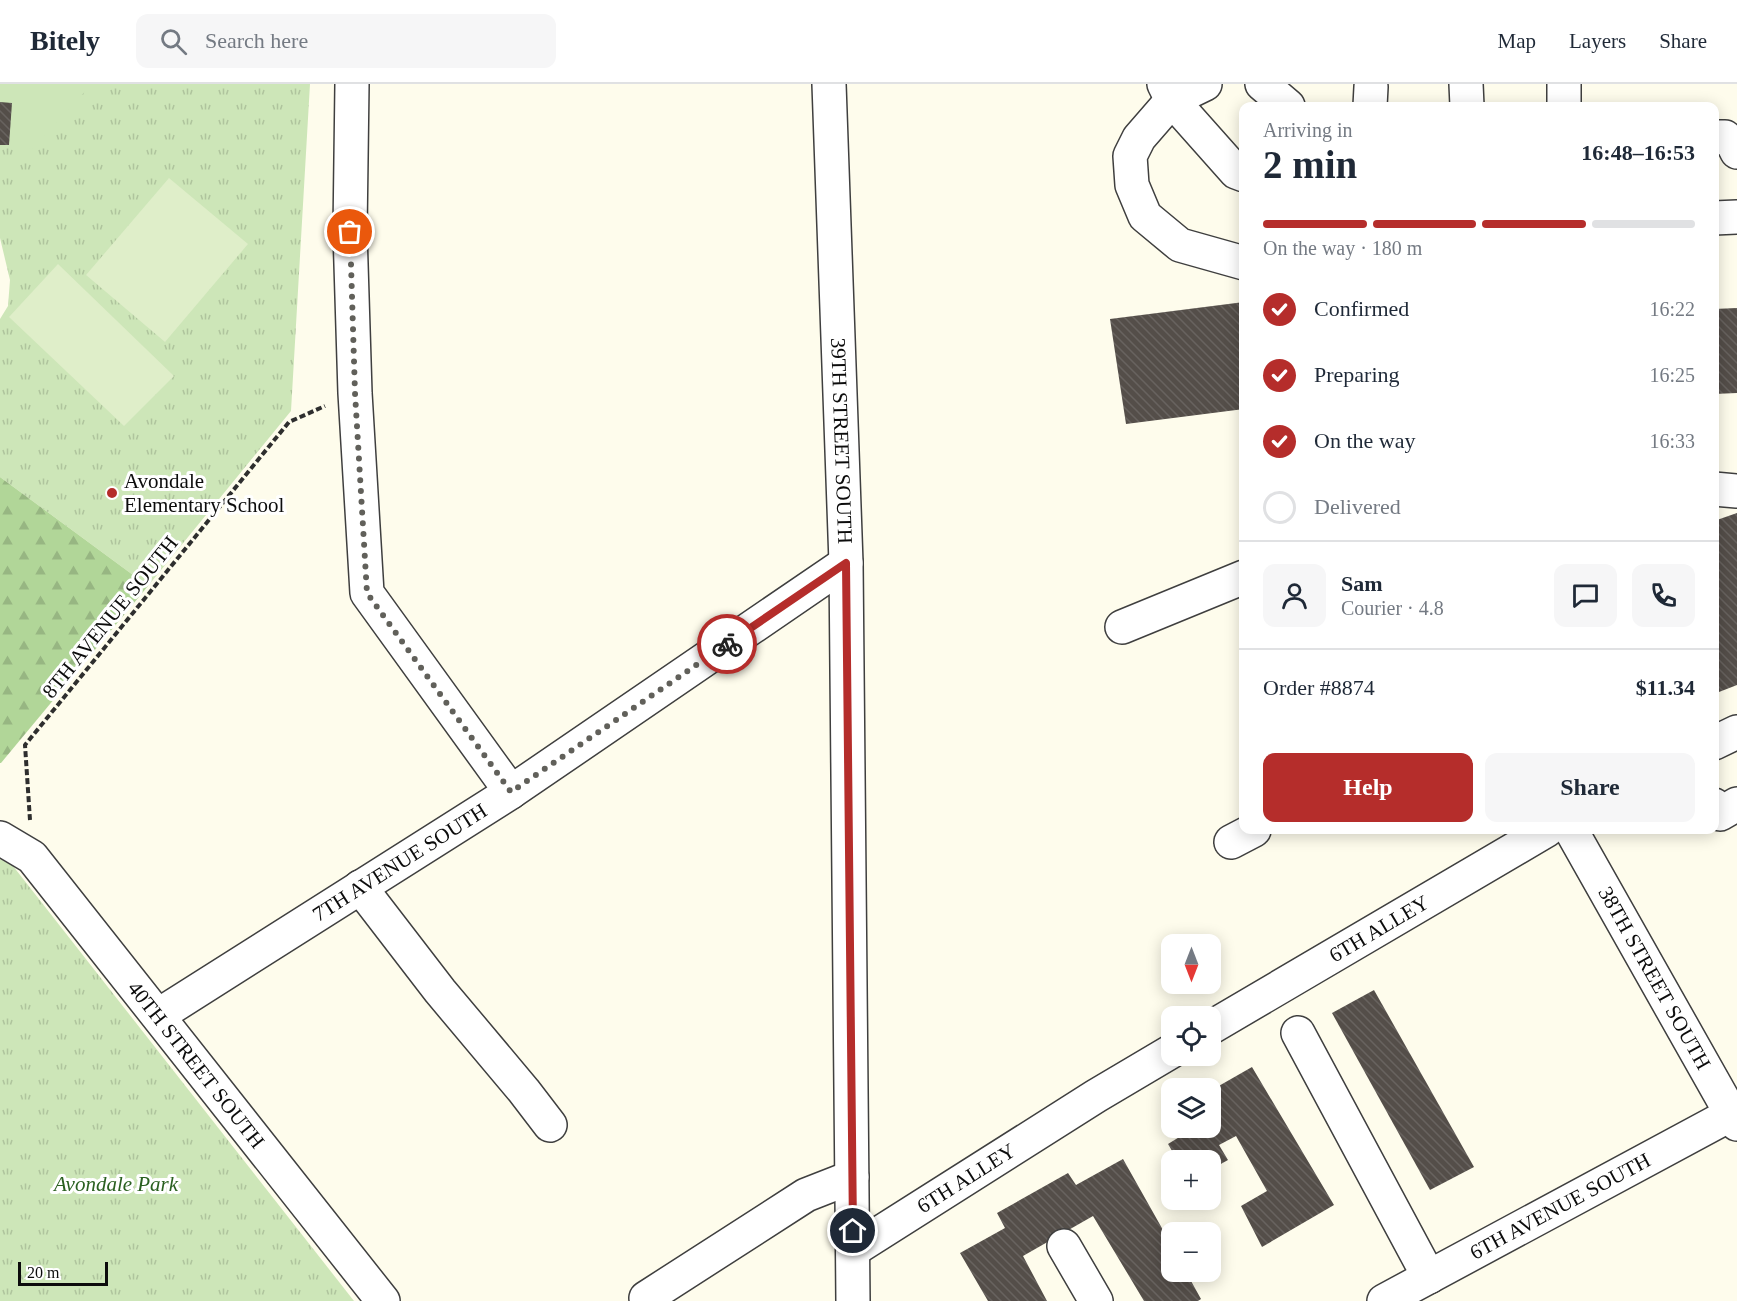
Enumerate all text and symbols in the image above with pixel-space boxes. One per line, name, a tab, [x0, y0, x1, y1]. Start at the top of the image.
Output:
search box	[136, 14, 556, 68]
text: Bitely	[30, 25, 100, 56]
icon: search	[157, 25, 190, 58]
text: Search here	[205, 28, 308, 53]
text: Map	[1498, 29, 1536, 53]
text: Layers	[1569, 29, 1626, 53]
text: Share	[1659, 29, 1707, 53]
text: Arriving in	[1263, 119, 1352, 141]
text: 16:48–16:53	[1581, 140, 1695, 165]
text: 2 min	[1263, 143, 1357, 186]
pin	[324, 206, 375, 257]
icon: bag	[333, 215, 366, 248]
text: On the way · 180 m	[1263, 237, 1422, 259]
icon: check	[1263, 293, 1296, 326]
text: Confirmed	[1314, 296, 1409, 321]
text: 16:22	[1649, 298, 1695, 320]
street label: 39TH STREET SOUTH	[826, 337, 857, 544]
icon: check	[1263, 359, 1296, 392]
text: Preparing	[1314, 362, 1400, 387]
text: 16:25	[1649, 364, 1695, 386]
icon: check	[1263, 425, 1296, 458]
text: On the way	[1314, 428, 1415, 453]
text: 16:33	[1649, 430, 1695, 452]
place label: Avondale Elementary School	[124, 469, 285, 517]
marker: Avondale Elementary School	[105, 486, 119, 500]
text: Delivered	[1314, 494, 1401, 519]
street label: 8TH AVENUE SOUTH	[37, 531, 183, 703]
button: person	[1263, 564, 1326, 627]
button: chat	[1554, 564, 1617, 627]
button: phone	[1632, 564, 1695, 627]
text: Sam	[1341, 571, 1383, 596]
text: Courier · 4.8	[1341, 597, 1444, 619]
courier	[697, 614, 757, 674]
icon: bike	[711, 628, 744, 661]
text: Order #8874	[1263, 675, 1375, 700]
text: $11.34	[1636, 675, 1695, 700]
button: Help	[1263, 753, 1473, 822]
button: Share	[1485, 753, 1695, 822]
street label: 7TH AVENUE SOUTH	[308, 798, 491, 927]
street label: 38TH STREET SOUTH	[1593, 882, 1716, 1074]
street label: 6TH ALLEY	[1325, 890, 1433, 967]
north arrow	[1161, 934, 1221, 994]
map controls	[1161, 934, 1221, 1282]
street label: 40TH STREET SOUTH	[123, 976, 270, 1153]
button: locate	[1161, 1006, 1221, 1066]
button: layers	[1161, 1078, 1221, 1138]
street label: 6TH ALLEY	[913, 1138, 1020, 1218]
street label: 6TH AVENUE SOUTH	[1466, 1148, 1655, 1265]
button: +	[1161, 1150, 1221, 1210]
park label: Avondale Park	[52, 1172, 179, 1196]
pin	[827, 1205, 878, 1256]
icon: home	[836, 1214, 869, 1247]
button: −	[1161, 1222, 1221, 1282]
scale bar	[18, 1259, 108, 1286]
text: 20 m	[27, 1264, 59, 1281]

